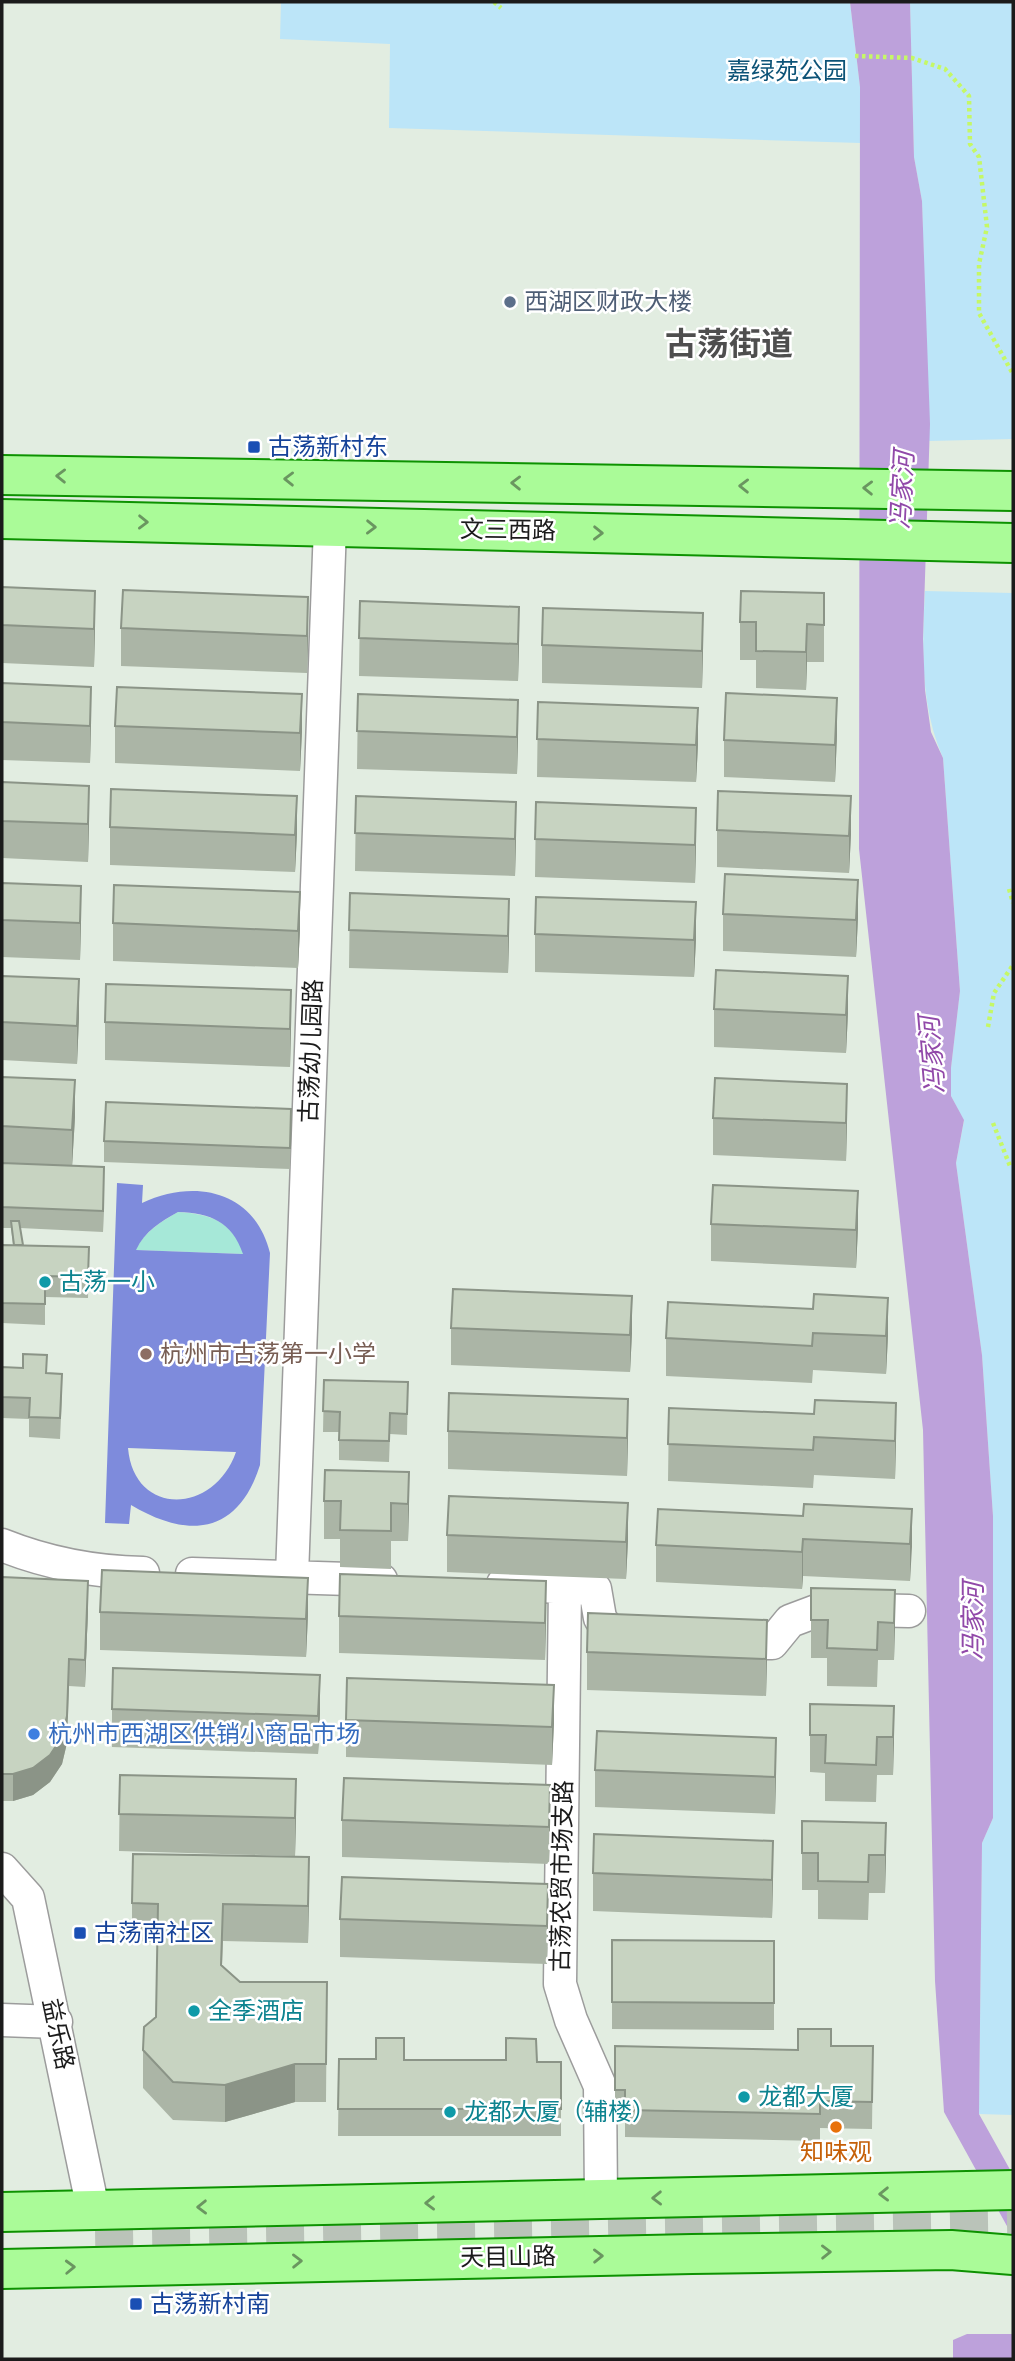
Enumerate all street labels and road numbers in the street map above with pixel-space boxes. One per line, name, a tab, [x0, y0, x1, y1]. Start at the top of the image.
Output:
street label: 文三西路	[460, 513, 556, 544]
street label: 古荡幼儿园路	[292, 978, 327, 1123]
street label: 古荡农贸市场支路	[544, 1780, 577, 1972]
street label: 益乐路	[38, 1995, 81, 2072]
street label: 天目山路	[460, 2240, 556, 2271]

